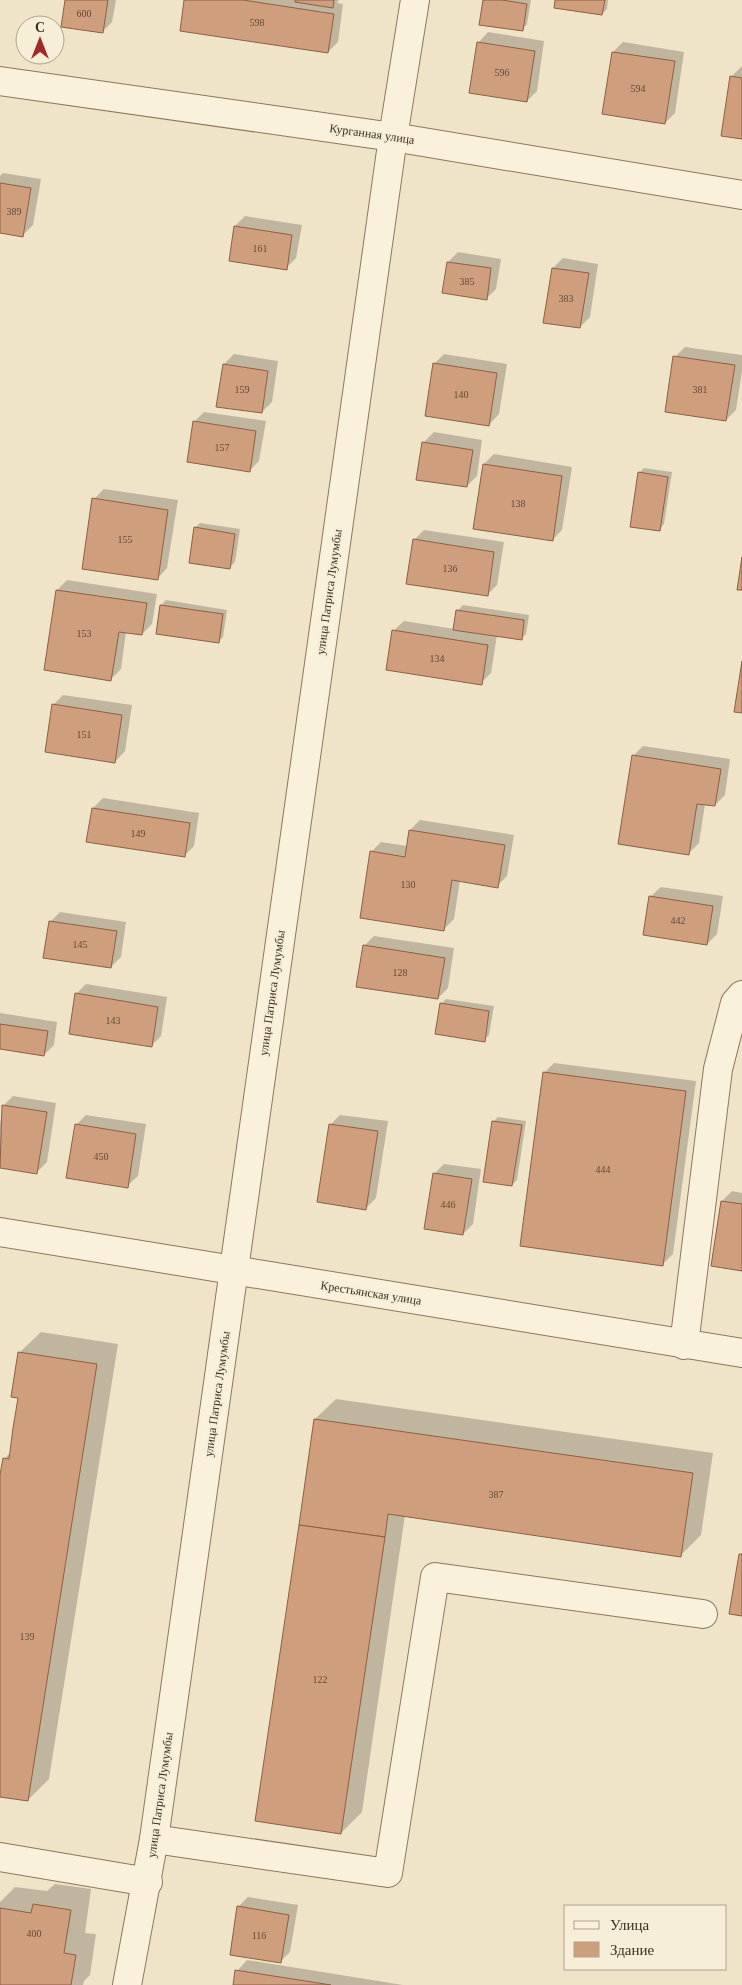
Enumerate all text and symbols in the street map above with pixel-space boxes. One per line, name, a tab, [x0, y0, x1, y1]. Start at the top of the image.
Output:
house number: 600	[77, 8, 92, 19]
north arrow	[15, 15, 65, 65]
house number: 598	[250, 17, 265, 28]
text: С	[35, 20, 45, 35]
house number: 596	[495, 67, 510, 78]
house number: 594	[631, 83, 646, 94]
street label: Курганная улица	[329, 121, 416, 147]
house number: 389	[7, 206, 22, 217]
house number: 161	[253, 243, 268, 254]
house number: 385	[460, 276, 475, 287]
house number: 383	[559, 293, 574, 304]
house number: 159	[235, 384, 250, 395]
house number: 381	[693, 384, 708, 395]
house number: 140	[454, 389, 469, 400]
house number: 157	[215, 442, 230, 453]
house number: 138	[511, 498, 526, 509]
street label: улица Патриса Лумумбы	[313, 528, 345, 656]
house number: 155	[118, 534, 133, 545]
house number: 136	[443, 563, 458, 574]
house number: 153	[77, 628, 92, 639]
house number: 134	[430, 653, 445, 664]
house number: 151	[77, 729, 92, 740]
house number: 149	[131, 828, 146, 839]
house number: 130	[401, 879, 416, 890]
house number: 442	[671, 915, 686, 926]
street label: улица Патриса Лумумбы	[256, 929, 288, 1057]
house number: 145	[73, 939, 88, 950]
house number: 128	[393, 967, 408, 978]
house number: 143	[106, 1015, 121, 1026]
house number: 450	[94, 1151, 109, 1162]
house number: 444	[596, 1164, 611, 1175]
house number: 446	[441, 1199, 456, 1210]
street label: Крестьянская улица	[319, 1278, 423, 1308]
street label: улица Патриса Лумумбы	[201, 1330, 233, 1458]
house number: 387	[489, 1489, 504, 1500]
house number: 139	[20, 1631, 35, 1642]
house number: 122	[313, 1674, 328, 1685]
street label: улица Патриса Лумумбы	[144, 1731, 176, 1859]
legend	[564, 1905, 727, 1970]
text: Улица	[610, 1917, 649, 1933]
house number: 400	[27, 1928, 42, 1939]
house number: 116	[252, 1930, 266, 1941]
text: Здание	[610, 1942, 654, 1958]

